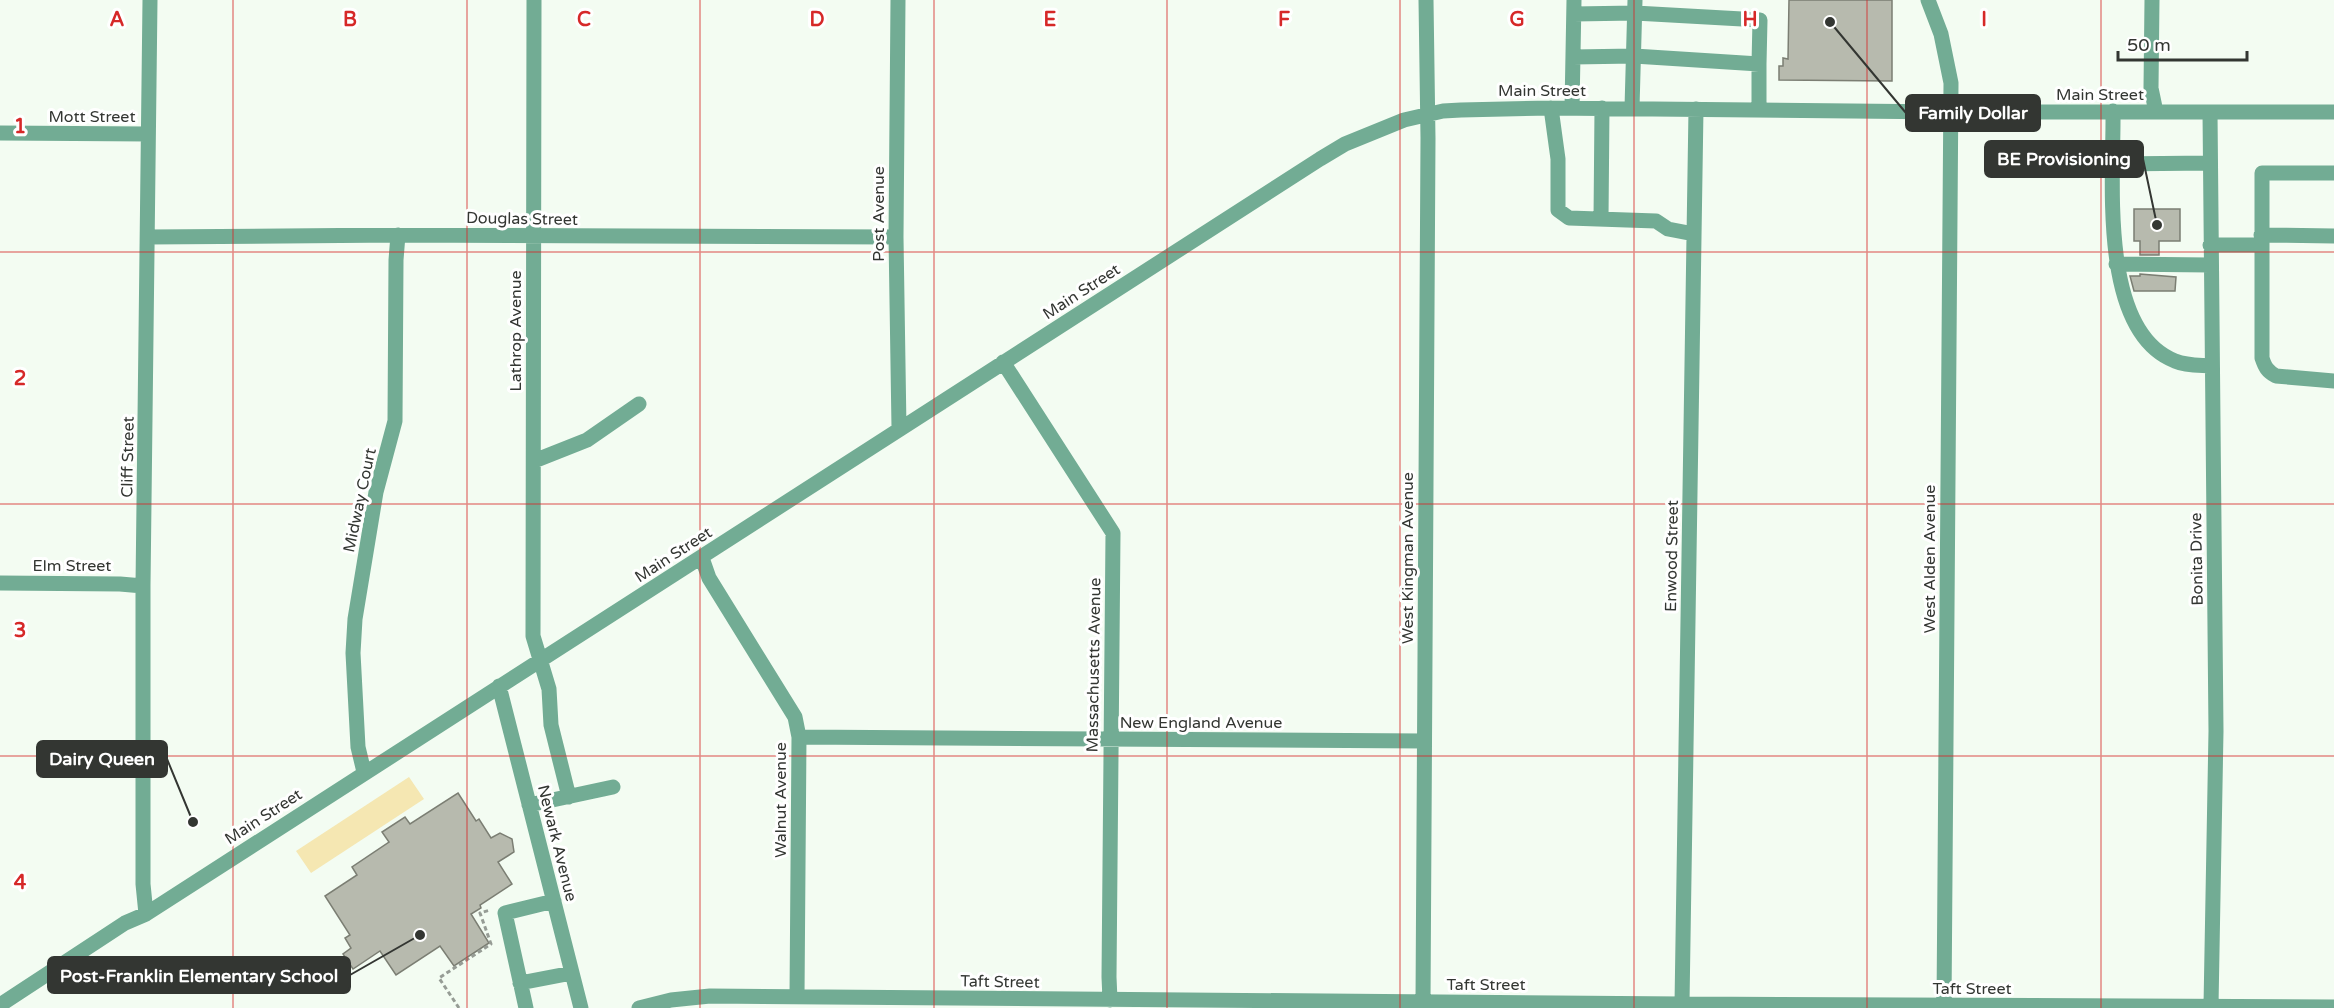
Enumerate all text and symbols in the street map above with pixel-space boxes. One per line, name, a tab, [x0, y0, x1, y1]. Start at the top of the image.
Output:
text: A	[110, 8, 125, 32]
text: B	[343, 8, 357, 32]
text: C	[577, 8, 591, 32]
text: D	[809, 8, 825, 32]
text: E	[1044, 8, 1057, 32]
text: F	[1278, 8, 1290, 32]
text: G	[1509, 8, 1525, 32]
text: H	[1742, 8, 1758, 32]
text: I	[1981, 8, 1987, 32]
scale bar	[2118, 24, 2247, 62]
text: 50 m	[2127, 34, 2171, 56]
street label: Main Street	[1498, 81, 1586, 101]
street label: Main Street	[2056, 85, 2144, 105]
callout: Family Dollar	[1906, 95, 2040, 131]
text: Family Dollar	[1918, 102, 2029, 124]
street label: Mott Street	[48, 107, 136, 127]
text: 1	[14, 115, 26, 139]
callout: BE Provisioning	[1985, 141, 2143, 177]
text: BE Provisioning	[1997, 148, 2131, 170]
street label: Post Avenue	[869, 166, 889, 262]
street label: Douglas Street	[466, 208, 578, 230]
street label: Main Street	[1039, 259, 1124, 324]
street label: Lathrop Avenue	[506, 270, 526, 392]
text: 2	[14, 367, 26, 391]
street label: Cliff Street	[117, 416, 139, 498]
street label: Midway Court	[339, 446, 381, 554]
street label: West Kingman Avenue	[1398, 472, 1418, 644]
street label: West Alden Avenue	[1920, 485, 1940, 633]
street label: Enwood Street	[1661, 500, 1683, 612]
street label: Bonita Drive	[2186, 512, 2208, 606]
street label: Main Street	[631, 522, 716, 587]
street label: Elm Street	[33, 556, 111, 576]
street label: Massachusetts Avenue	[1082, 577, 1106, 753]
text: 3	[14, 619, 26, 643]
street label: New England Avenue	[1120, 713, 1282, 733]
callout: Dairy Queen	[37, 741, 167, 777]
street label: Walnut Avenue	[771, 742, 791, 858]
text: Dairy Queen	[49, 748, 155, 770]
street label: Newark Avenue	[533, 783, 581, 904]
street label: Main Street	[221, 784, 306, 849]
text: 4	[14, 871, 27, 895]
callout: Post-Franklin Elementary School	[48, 957, 350, 993]
text: Post-Franklin Elementary School	[60, 965, 338, 987]
street label: Taft Street	[960, 971, 1040, 993]
street label: Taft Street	[1446, 975, 1526, 995]
street label: Taft Street	[1932, 979, 2012, 999]

